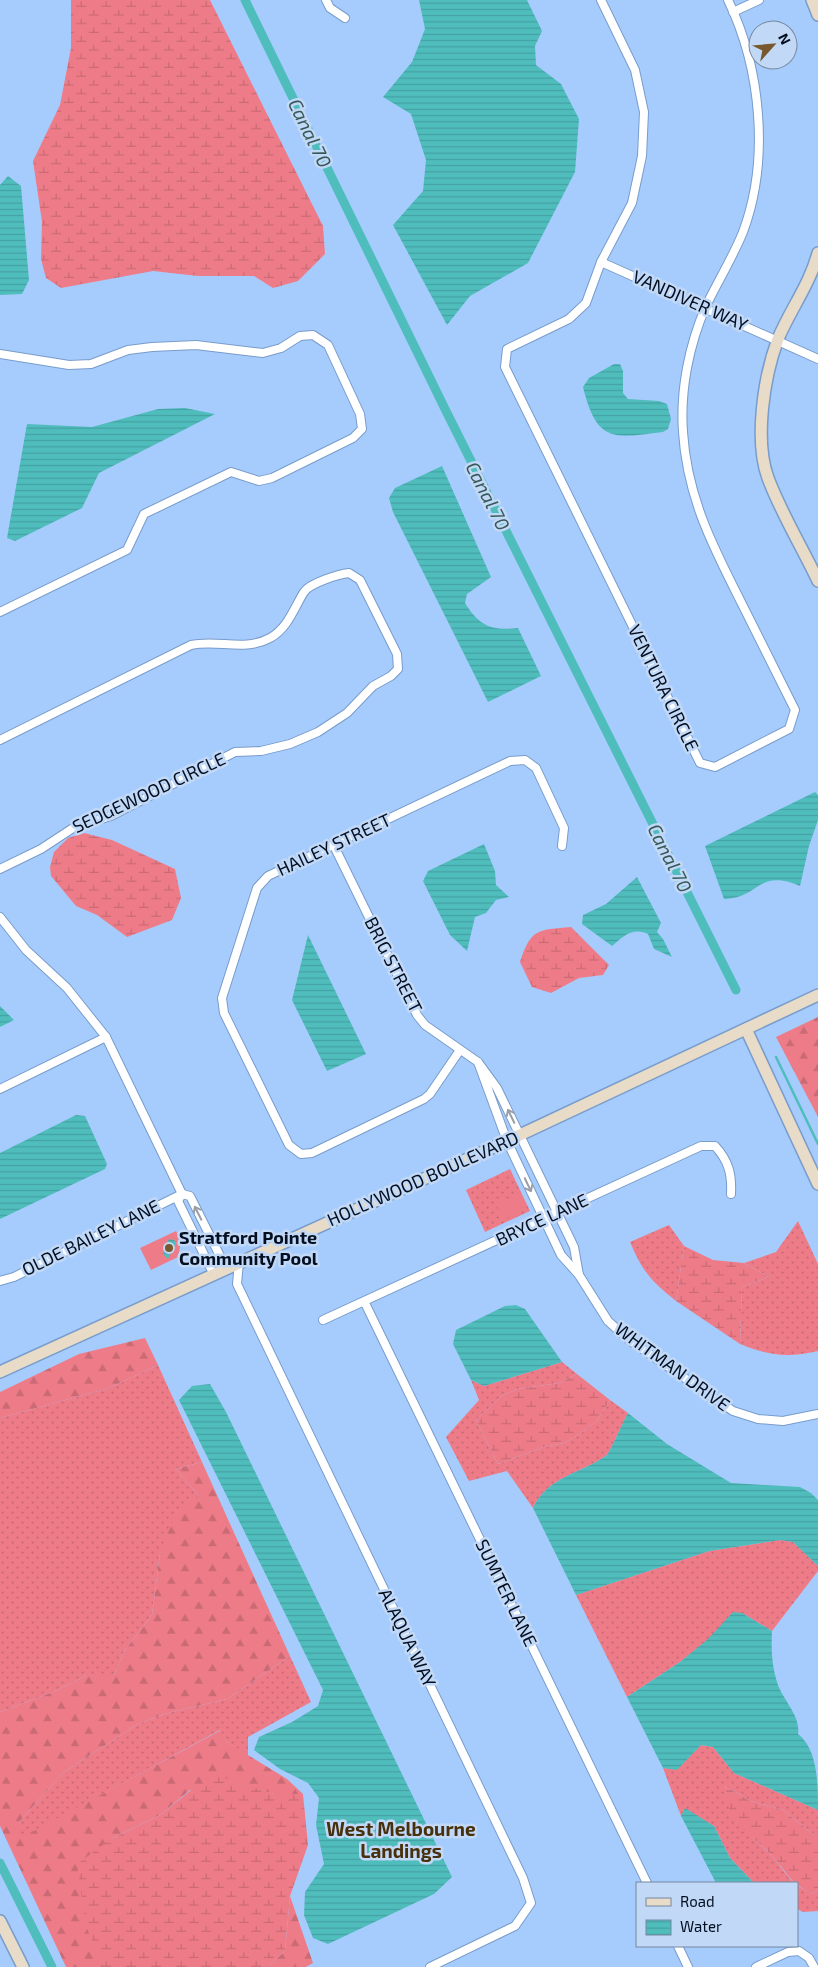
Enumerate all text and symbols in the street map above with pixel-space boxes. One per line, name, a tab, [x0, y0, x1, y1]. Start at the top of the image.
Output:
north arrow	[748, 20, 798, 70]
text: N	[775, 31, 795, 47]
water label: Canal 70	[284, 95, 337, 171]
street label: VANDIVER WAY	[629, 265, 752, 336]
water label: Canal 70	[461, 458, 515, 534]
street label: VENTURA CIRCLE	[624, 621, 704, 754]
street label: SEDGEWOOD CIRCLE	[69, 747, 229, 837]
street label: HAILEY STREET	[273, 808, 395, 880]
water label: Canal 70	[643, 820, 697, 896]
street label: BRIG STREET	[360, 913, 428, 1017]
one-way arrow	[506, 1109, 515, 1124]
street label: HOLLYWOOD BOULEVARD	[323, 1126, 522, 1230]
one-way arrow	[523, 1178, 533, 1193]
street label: BRYCE LANE	[492, 1188, 591, 1250]
street label: OLDE BAILEY LANE	[18, 1194, 163, 1280]
one-way arrow	[193, 1205, 203, 1220]
place label: Stratford Pointe Community Pool	[179, 1226, 318, 1269]
marker: Stratford Pointe Community Pool	[163, 1242, 175, 1254]
street label: WHITMAN DRIVE	[611, 1317, 734, 1415]
street label: SUMTER LANE	[471, 1535, 542, 1650]
street label: ALAQUA WAY	[375, 1585, 442, 1691]
district label: West Melbourne Landings	[326, 1817, 476, 1862]
legend	[636, 1882, 798, 1947]
text: Road	[680, 1892, 715, 1910]
text: Water	[680, 1917, 722, 1935]

